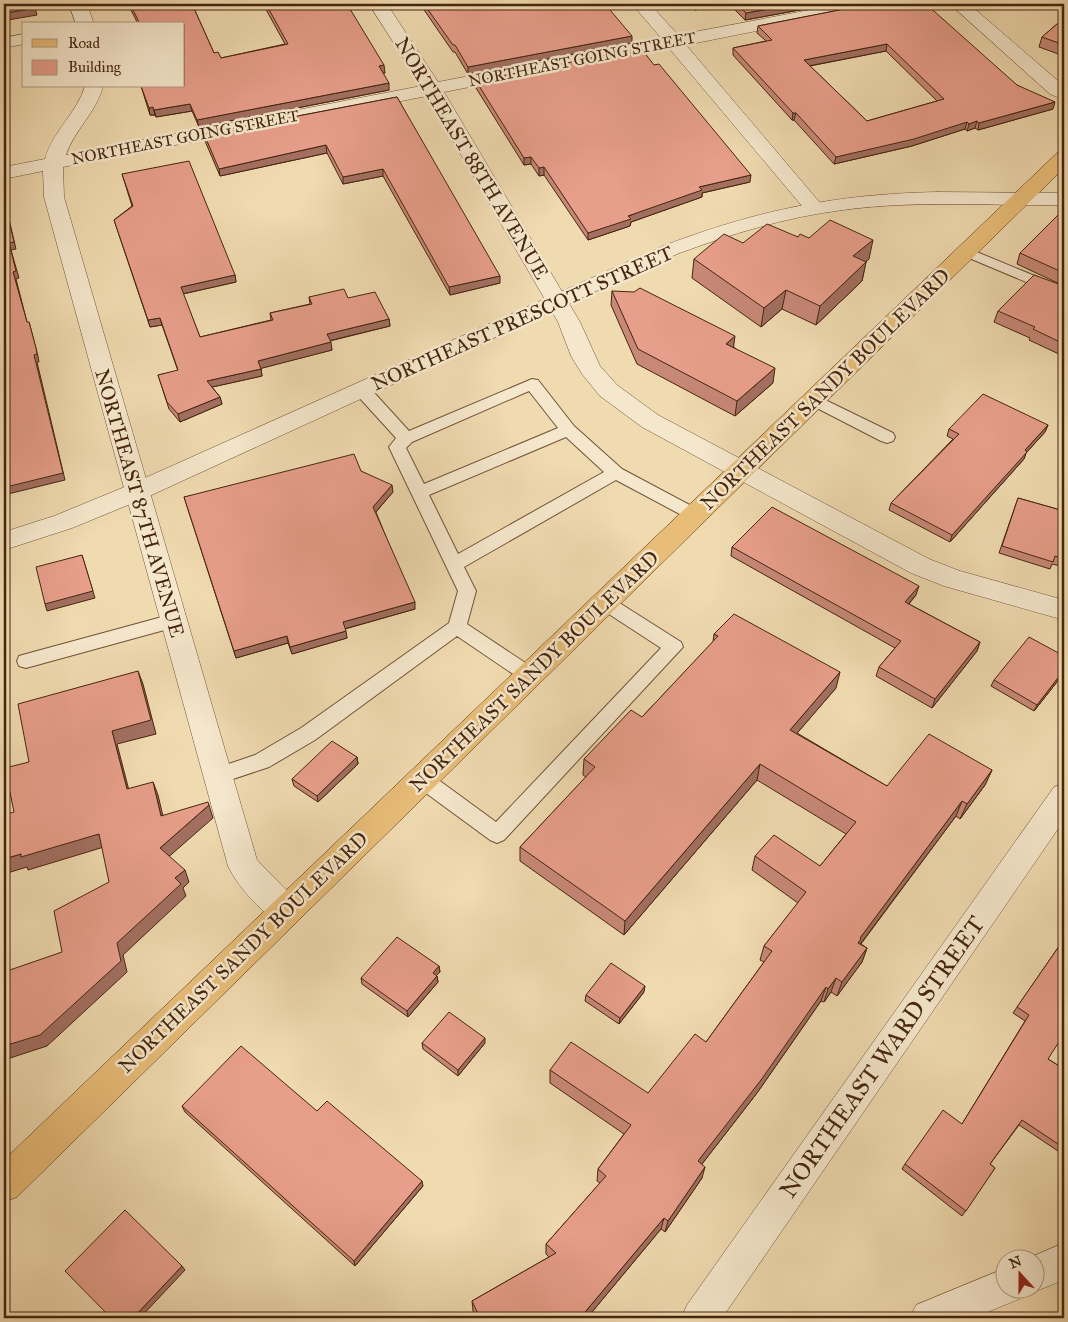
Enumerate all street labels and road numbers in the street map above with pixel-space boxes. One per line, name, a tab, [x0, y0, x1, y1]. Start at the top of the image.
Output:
street label: NORTHEAST GOING STREET	[467, 28, 697, 90]
street label: NORTHEAST 88TH AVENUE	[390, 33, 554, 283]
street label: NORTHEAST GOING STREET	[70, 106, 300, 168]
street label: NORTHEAST PRESCOTT STREET	[367, 240, 677, 396]
street label: NORTHEAST SANDY BOULEVARD	[695, 263, 955, 515]
street label: NORTHEAST 87TH AVENUE	[90, 366, 190, 640]
street label: NORTHEAST SANDY BOULEVARD	[404, 545, 664, 797]
street label: NORTHEAST SANDY BOULEVARD	[113, 826, 373, 1078]
street label: NORTHEAST WARD STREET	[773, 910, 991, 1204]

